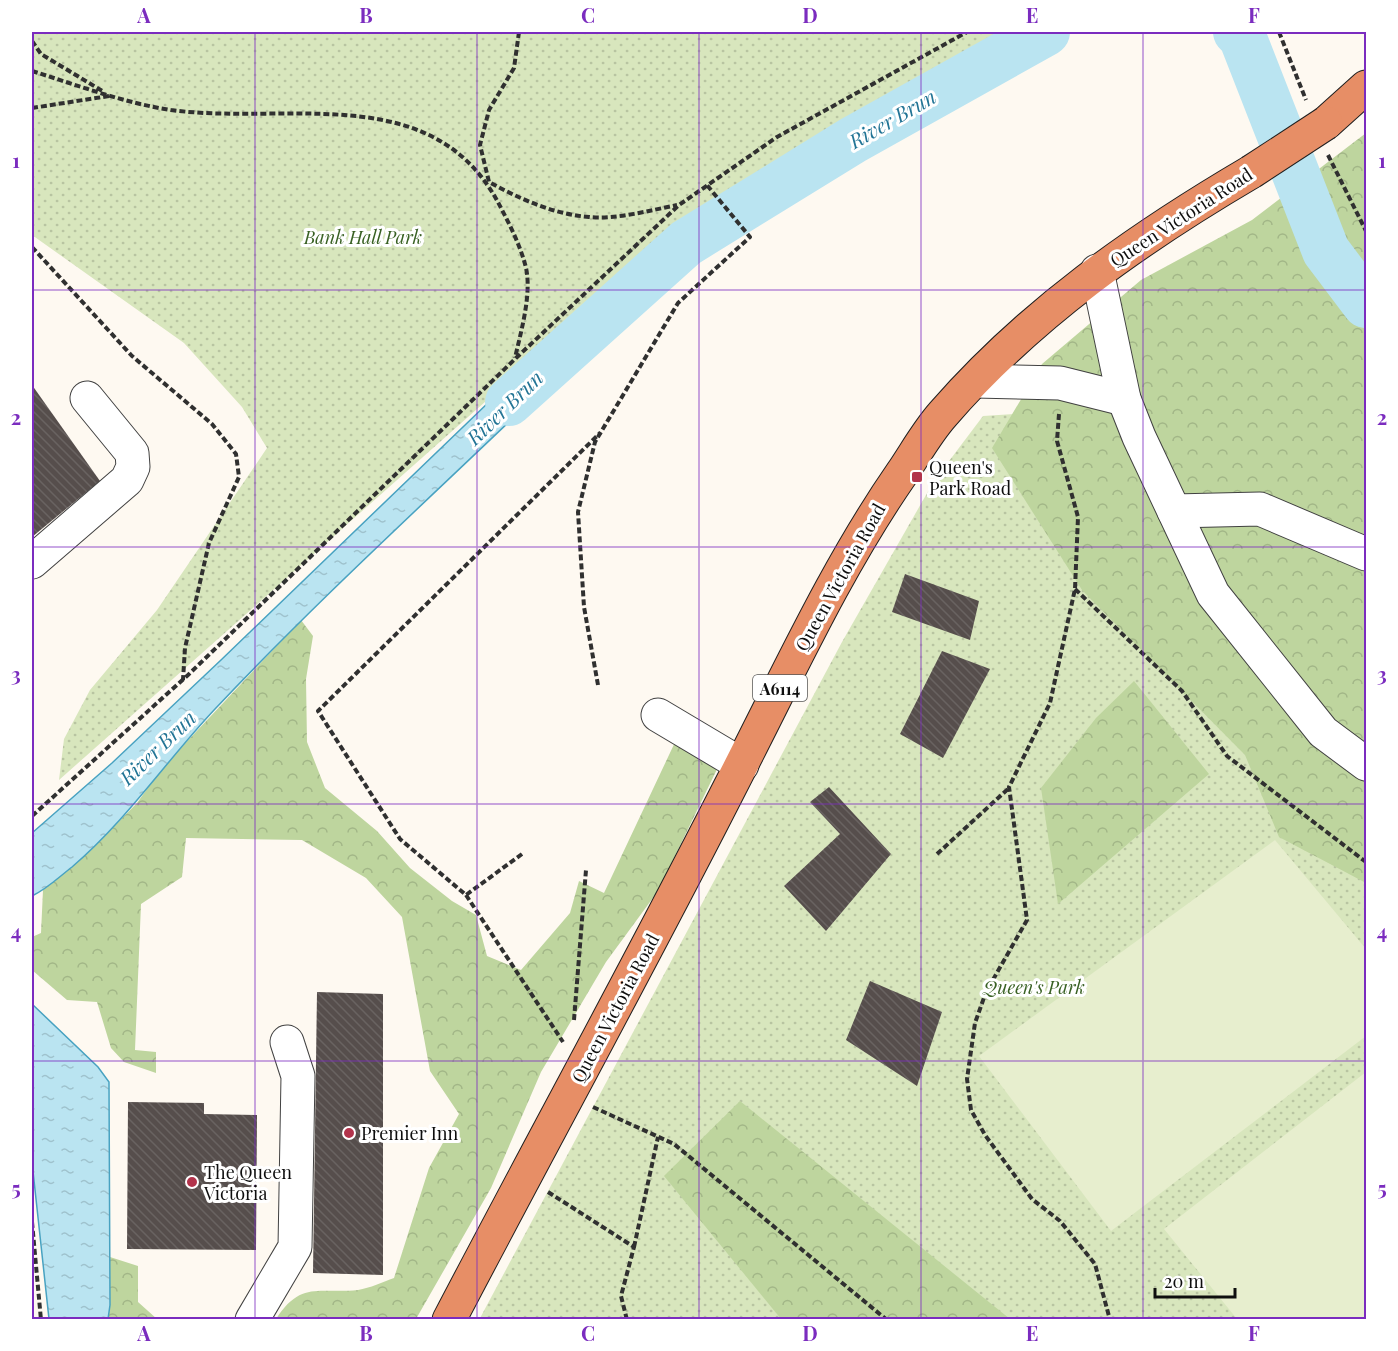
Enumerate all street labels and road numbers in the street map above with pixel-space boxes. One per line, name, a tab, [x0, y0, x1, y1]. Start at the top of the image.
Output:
street label: Queen Victoria Road	[1105, 162, 1257, 272]
street label: Queen Victoria Road	[789, 498, 891, 655]
road number: A6114	[753, 675, 807, 701]
street label: Queen Victoria Road	[566, 929, 665, 1087]

